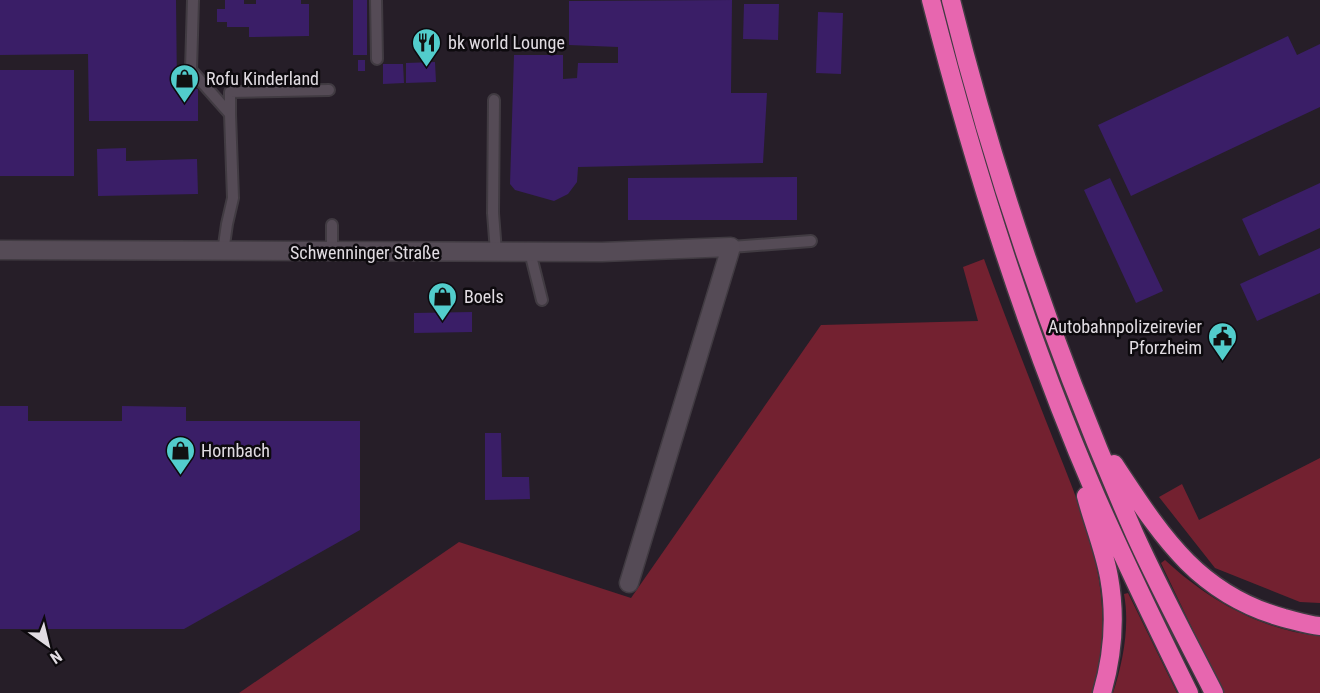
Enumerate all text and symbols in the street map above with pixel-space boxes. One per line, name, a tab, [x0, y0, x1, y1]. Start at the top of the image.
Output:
restaurant icon: bk world Lounge	[411, 26, 443, 68]
place label: bk world Lounge	[448, 32, 565, 53]
shop icon: Rofu Kinderland	[169, 62, 201, 104]
place label: Rofu Kinderland	[206, 68, 319, 89]
street label: Schwenninger Straße	[290, 242, 440, 263]
shop icon: Boels	[427, 280, 459, 322]
place label: Boels	[464, 286, 504, 307]
place label: Autobahnpolizeirevier Pforzheim	[1048, 316, 1203, 358]
public building icon: Autobahnpolizeirevier Pforzheim	[1207, 320, 1239, 362]
shop icon: Hornbach	[164, 434, 196, 476]
place label: Hornbach	[201, 440, 270, 461]
north arrow	[18, 615, 78, 675]
text: N	[47, 646, 65, 668]

